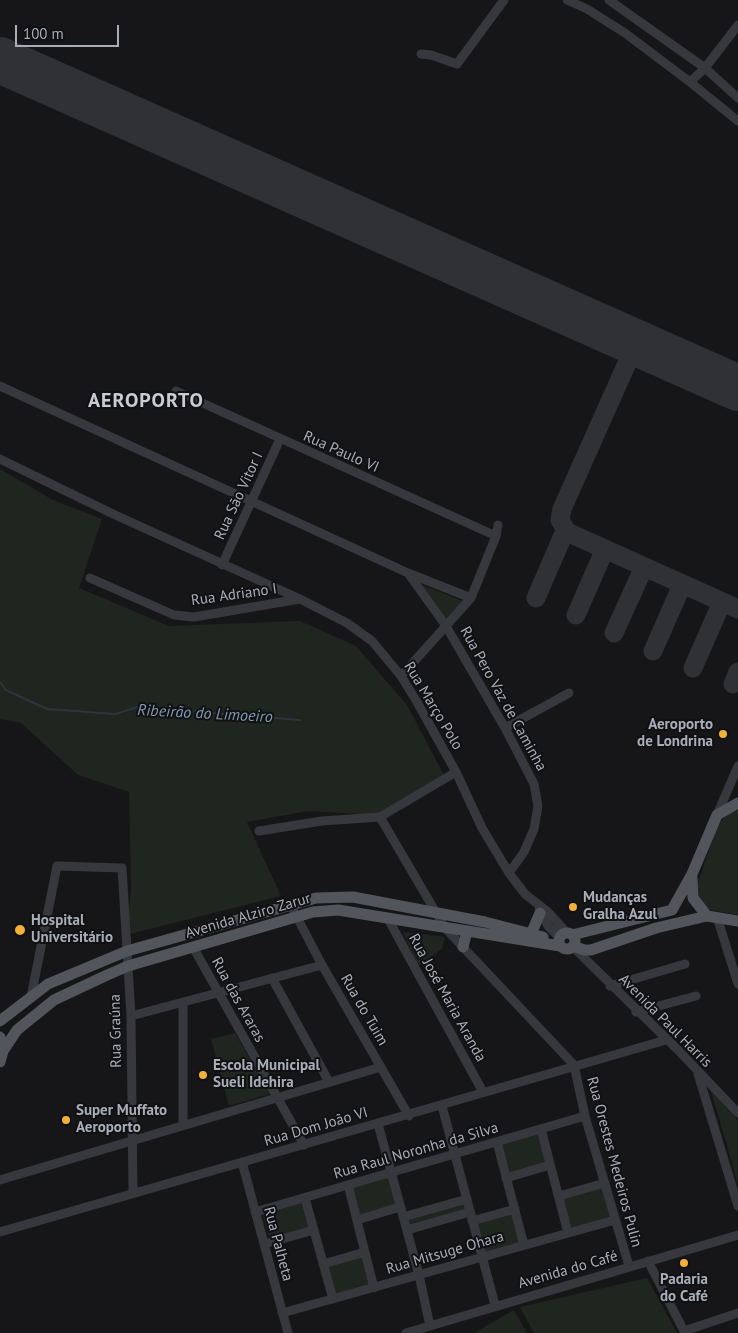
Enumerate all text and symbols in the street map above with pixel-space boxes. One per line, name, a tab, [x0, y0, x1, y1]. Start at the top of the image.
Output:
scale bar	[18, 15, 121, 47]
text: 100 m	[23, 24, 64, 43]
district label: AEROPORTO	[87, 389, 205, 413]
street label: Rua Paulo VI	[300, 427, 382, 477]
street label: Rua São Vitor I	[211, 449, 267, 543]
street label: Rua Adriano I	[190, 580, 278, 610]
street label: Rua Pero Vaz de Caminha	[456, 624, 550, 774]
street label: Rua Março Polo	[400, 659, 466, 753]
water label: Ribeirão do Limoeiro	[137, 701, 273, 727]
place label: Aeroporto de Londrina	[637, 716, 713, 751]
marker: Aeroporto de Londrina	[717, 728, 729, 740]
place label: Mudanças Gralha Azul	[583, 889, 657, 924]
street label: Avenida Alziro Zarur	[183, 890, 313, 942]
marker: Mudanças Gralha Azul	[567, 901, 579, 913]
place label: Hospital Universitário	[31, 912, 113, 947]
marker: Hospital Universitário	[13, 923, 27, 937]
street label: Rua José Maria Aranda	[404, 931, 490, 1065]
street label: Rua das Araras	[207, 954, 269, 1046]
street label: Rua do Tuim	[336, 971, 392, 1049]
street label: Avenida Paul Harris	[615, 971, 715, 1071]
street label: Rua Graúna	[106, 994, 126, 1068]
place label: Escola Municipal Sueli Idehira	[213, 1057, 320, 1092]
marker: Escola Municipal Sueli Idehira	[197, 1069, 209, 1081]
street label: Rua Orestes Medeiros Pulin	[583, 1075, 645, 1249]
place label: Super Muffato Aeroporto	[76, 1102, 167, 1137]
street label: Rua Dom João VI	[262, 1104, 370, 1150]
marker: Super Muffato Aeroporto	[60, 1114, 72, 1126]
street label: Rua Raul Noronha da Silva	[331, 1119, 501, 1183]
street label: Rua Palheta	[259, 1205, 297, 1283]
street label: Rua Mitsuge Ohara	[384, 1228, 506, 1278]
street label: Avenida do Café	[516, 1247, 620, 1293]
marker: Padaria do Café	[678, 1257, 690, 1269]
place label: Padaria do Café	[660, 1271, 708, 1306]

